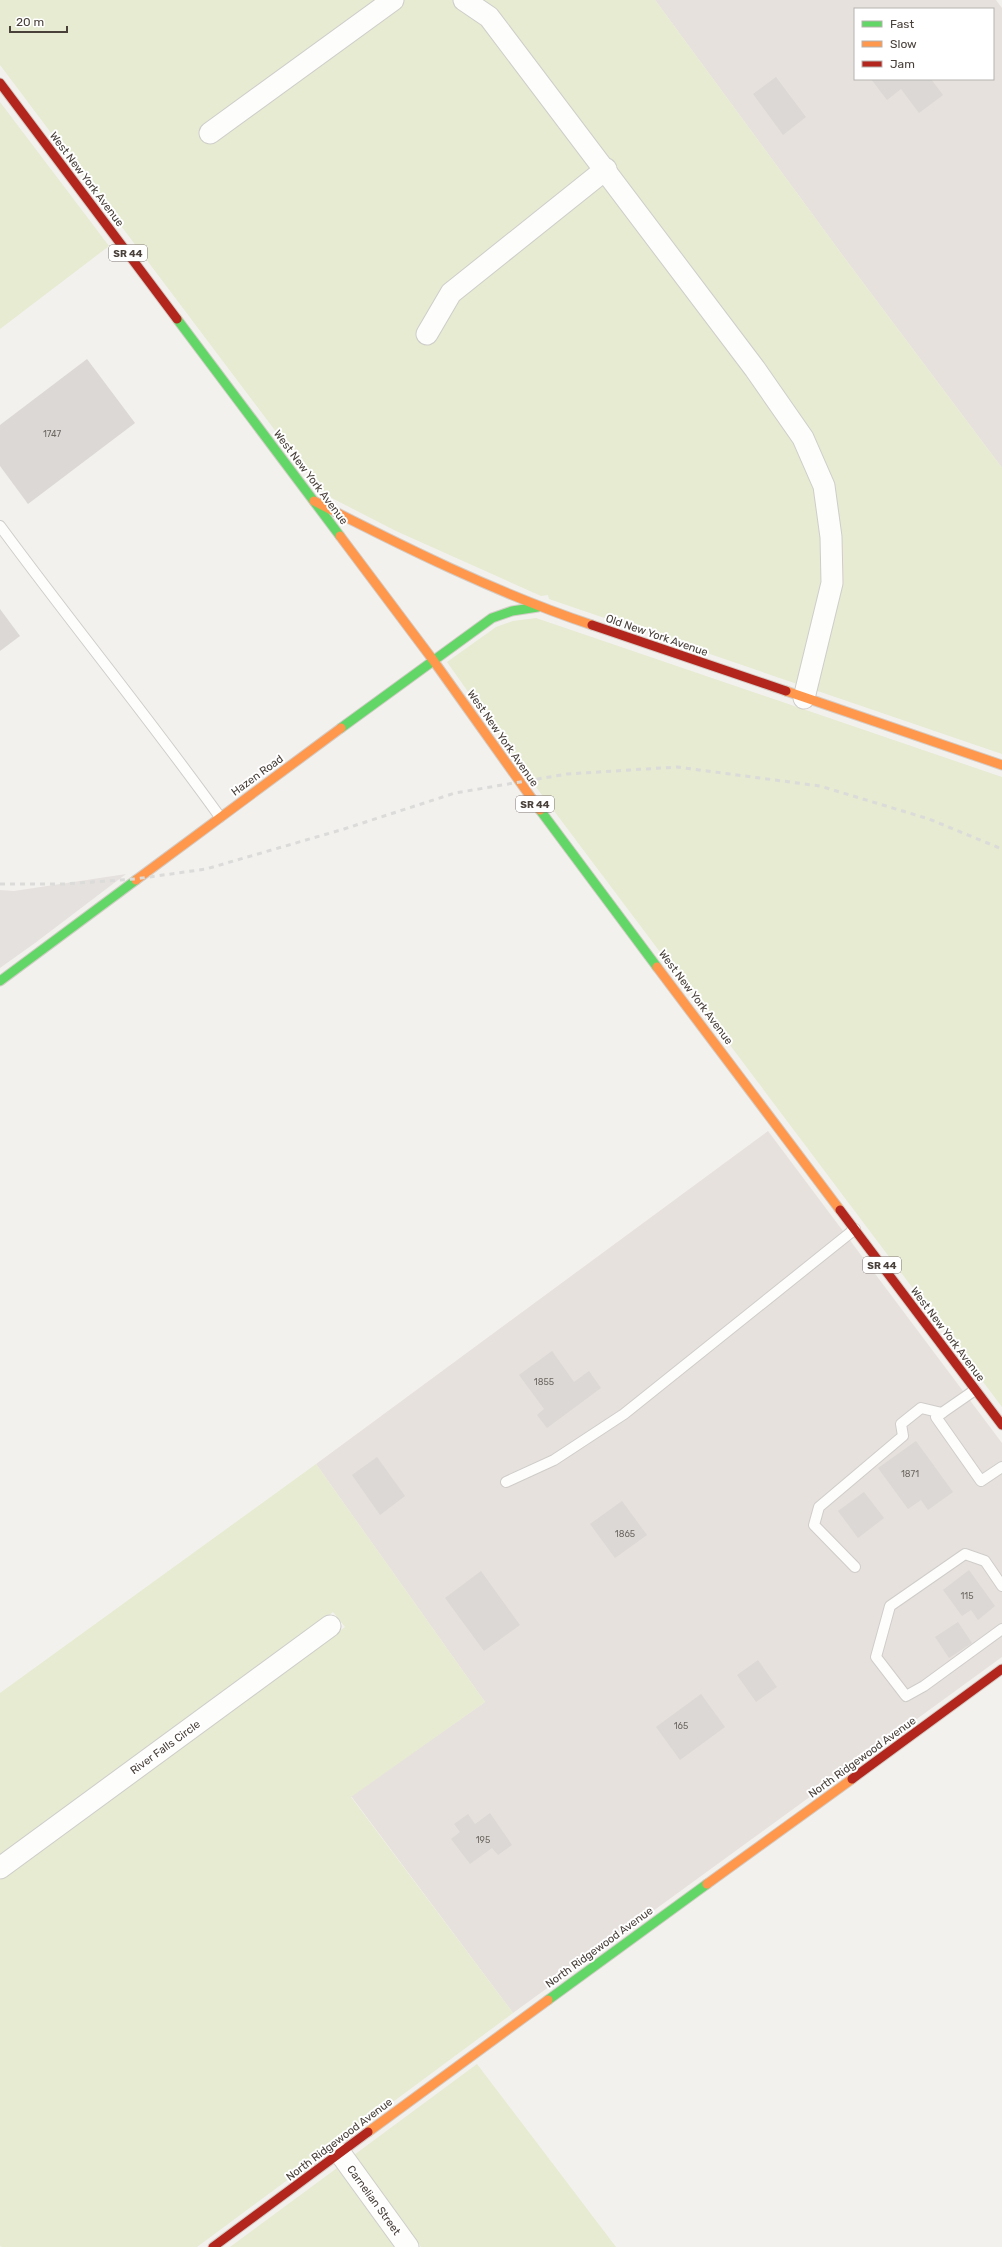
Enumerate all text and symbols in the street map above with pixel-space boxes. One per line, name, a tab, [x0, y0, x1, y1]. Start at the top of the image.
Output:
scale bar	[10, 8, 67, 34]
legend	[854, 8, 994, 80]
text: 20 m	[16, 15, 44, 29]
text: Fast	[890, 17, 914, 31]
text: Slow	[890, 37, 917, 51]
text: Jam	[890, 57, 915, 71]
street label: West New York Avenue	[47, 129, 126, 229]
road number: SR 44	[109, 245, 147, 261]
street label: West New York Avenue	[271, 427, 350, 527]
house number: 1747	[43, 429, 61, 439]
street label: Old New York Avenue	[604, 612, 710, 659]
street label: West New York Avenue	[464, 687, 541, 789]
street label: Hazen Road	[229, 752, 286, 799]
road number: SR 44	[516, 796, 554, 812]
street label: West New York Avenue	[656, 947, 735, 1047]
road number: SR 44	[863, 1257, 901, 1273]
street label: West New York Avenue	[908, 1284, 987, 1384]
house number: 1855	[534, 1377, 554, 1387]
house number: 1871	[901, 1469, 919, 1479]
house number: 1865	[615, 1529, 635, 1539]
house number: 115	[960, 1591, 974, 1601]
street label: North Ridgewood Avenue	[806, 1714, 919, 1801]
street label: River Falls Circle	[128, 1718, 203, 1777]
house number: 165	[674, 1721, 688, 1731]
house number: 195	[476, 1835, 490, 1845]
street label: North Ridgewood Avenue	[543, 1904, 656, 1991]
street label: North Ridgewood Avenue	[284, 2095, 395, 2184]
street label: Carnelian Street	[344, 2163, 404, 2238]

